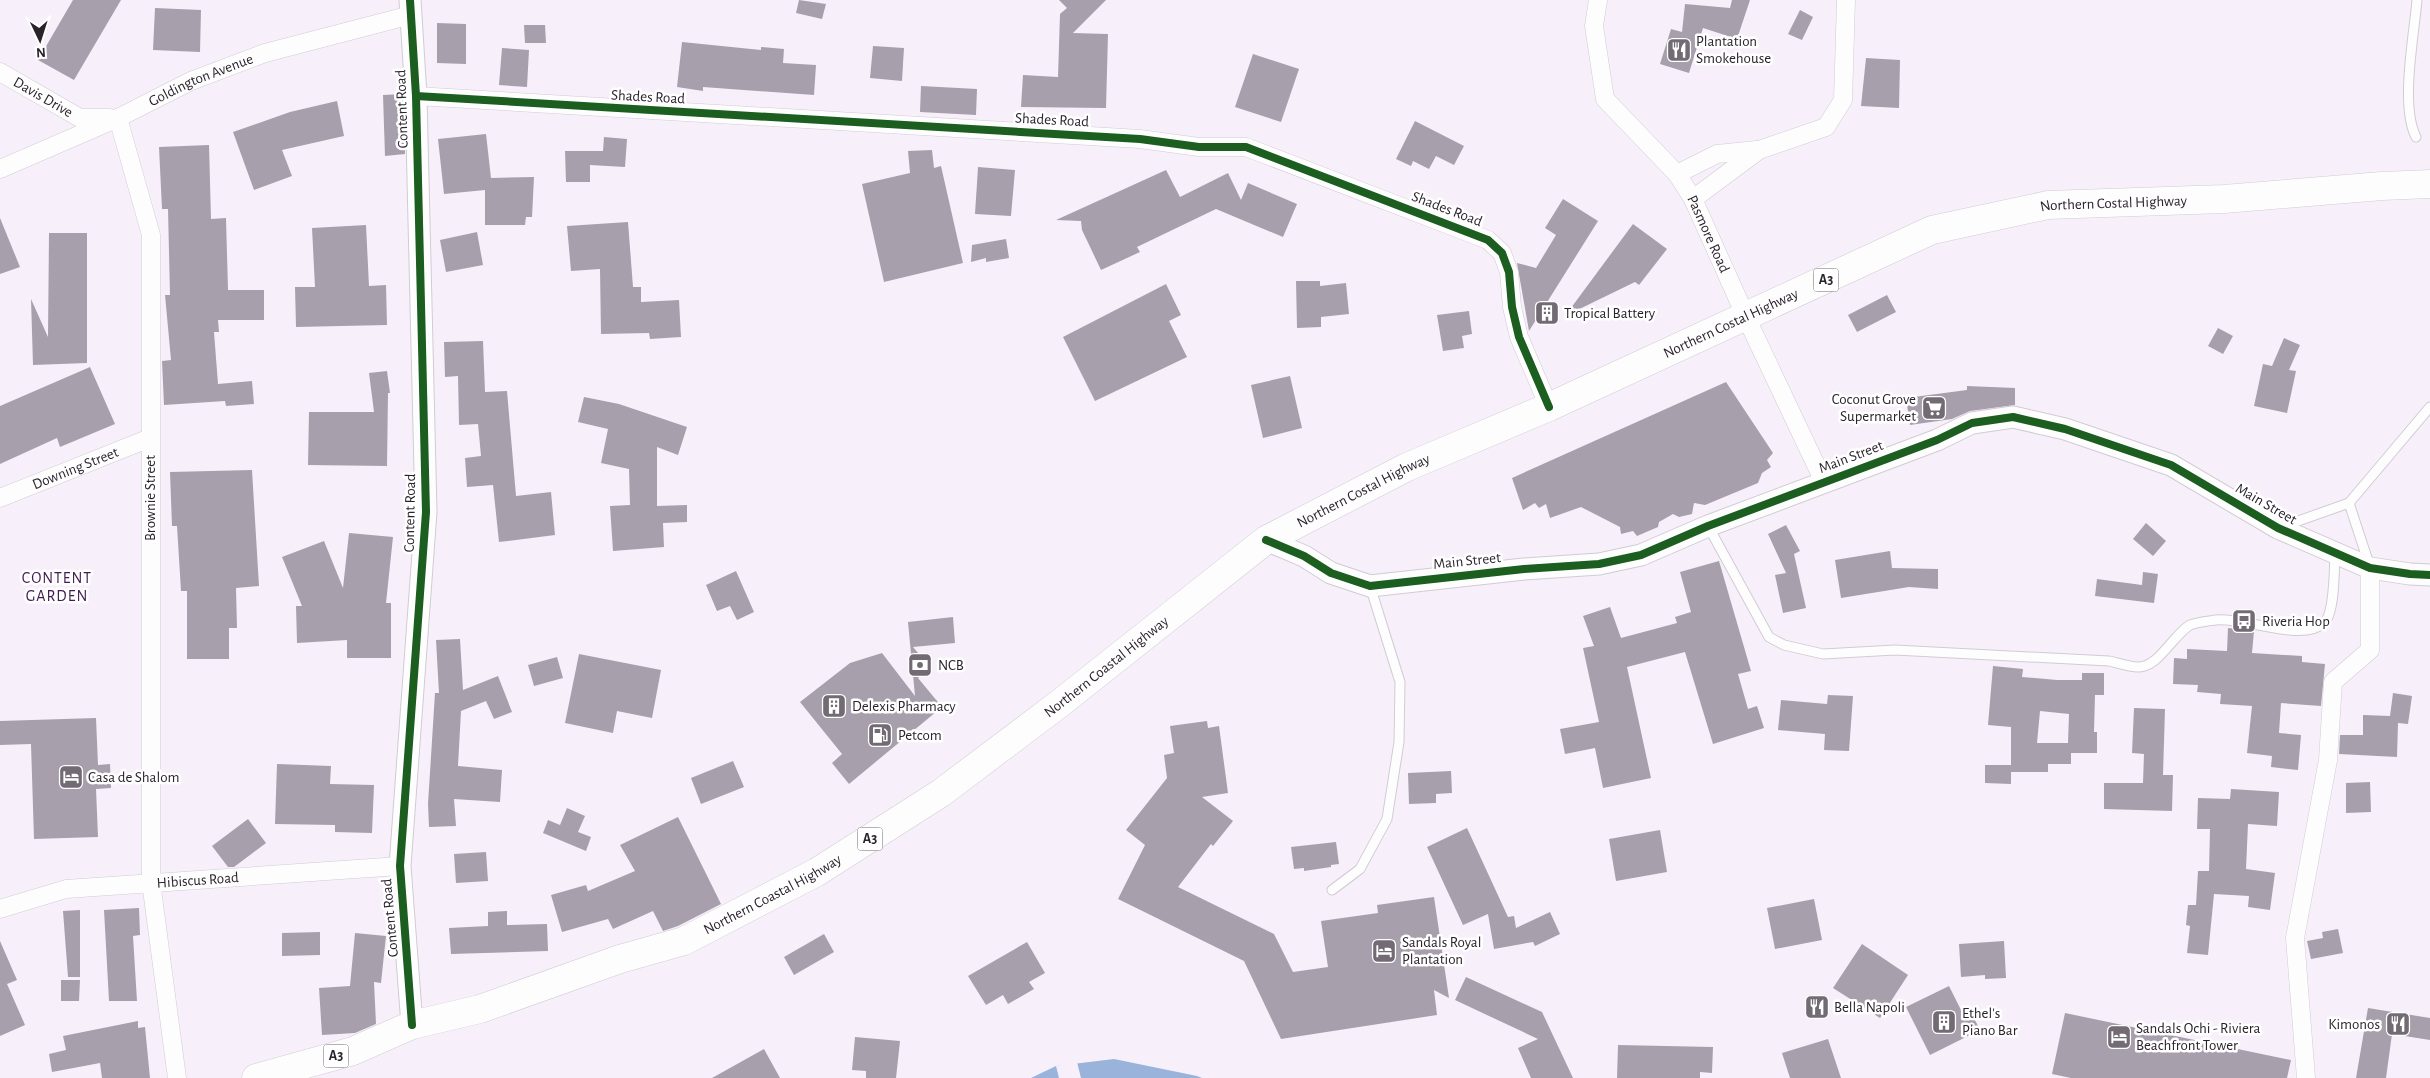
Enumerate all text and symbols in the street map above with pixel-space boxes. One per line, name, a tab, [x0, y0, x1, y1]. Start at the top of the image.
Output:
north arrow	[15, 15, 65, 65]
place label: Plantation Smokehouse	[1696, 34, 1771, 66]
restaurant icon: Plantation Smokehouse	[1666, 37, 1692, 63]
text: N	[35, 45, 46, 59]
street label: Goldington Avenue	[146, 51, 255, 109]
street label: Content Road	[393, 69, 411, 149]
street label: Davis Drive	[11, 74, 76, 120]
street label: Shades Road	[611, 88, 686, 106]
street label: Shades Road	[1015, 111, 1090, 129]
street label: Shades Road	[1410, 189, 1485, 229]
street label: Pasmore Road	[1685, 193, 1733, 275]
street label: Northern Costal Highway	[2039, 193, 2188, 214]
road number: A3	[1814, 268, 1838, 292]
street label: Northern Costal Highway	[1661, 285, 1801, 361]
building icon: Tropical Battery	[1534, 300, 1560, 326]
place label: Tropical Battery	[1564, 306, 1656, 321]
place label: Coconut Grove Supermarket	[1832, 392, 1916, 424]
supermarket icon: Coconut Grove Supermarket	[1921, 395, 1947, 421]
street label: Main Street	[1817, 438, 1886, 476]
street label: Downing Street	[30, 444, 121, 492]
street label: Northern Costal Highway	[1294, 451, 1432, 530]
street label: Brownie Street	[143, 455, 158, 541]
street label: Content Road	[402, 473, 418, 553]
street label: Main Street	[2233, 481, 2299, 528]
street label: Main Street	[1433, 550, 1502, 572]
district label: CONTENT GARDEN	[22, 570, 92, 604]
bus stop icon: Riveria Hop	[2231, 608, 2257, 634]
street label: Northern Coastal Highway	[1041, 613, 1172, 720]
place label: Riveria Hop	[2262, 614, 2330, 629]
bank icon: NCB	[907, 652, 933, 678]
place label: NCB	[938, 658, 964, 673]
building icon: Delexis Pharmacy	[821, 693, 847, 719]
place label: Delexis Pharmacy	[852, 699, 956, 714]
fuel station icon: Petcom	[867, 722, 893, 748]
place label: Petcom	[898, 728, 942, 743]
hotel icon: Casa de Shalom	[58, 764, 84, 790]
place label: Casa de Shalom	[88, 770, 179, 785]
road number: A3	[858, 828, 882, 851]
street label: Northern Coastal Highway	[701, 851, 844, 937]
street label: Hibiscus Road	[156, 870, 239, 890]
street label: Content Road	[379, 878, 401, 958]
place label: Sandals Royal Plantation	[1402, 935, 1481, 967]
hotel icon: Sandals Royal Plantation	[1371, 938, 1397, 964]
restaurant icon: Bella Napoli	[1804, 994, 1830, 1020]
place label: Bella Napoli	[1834, 1000, 1905, 1015]
place label: Ethel's Piano Bar	[1962, 1006, 2018, 1038]
building icon: Ethel's Piano Bar	[1931, 1009, 1957, 1035]
restaurant icon: Kimonos	[2385, 1011, 2411, 1037]
place label: Kimonos	[2328, 1017, 2380, 1032]
place label: Sandals Ochi - Riviera Beachfront Tower	[2136, 1021, 2261, 1053]
hotel icon: Sandals Ochi - Riviera Beachfront Tower	[2106, 1024, 2132, 1050]
road number: A3	[324, 1044, 348, 1068]

